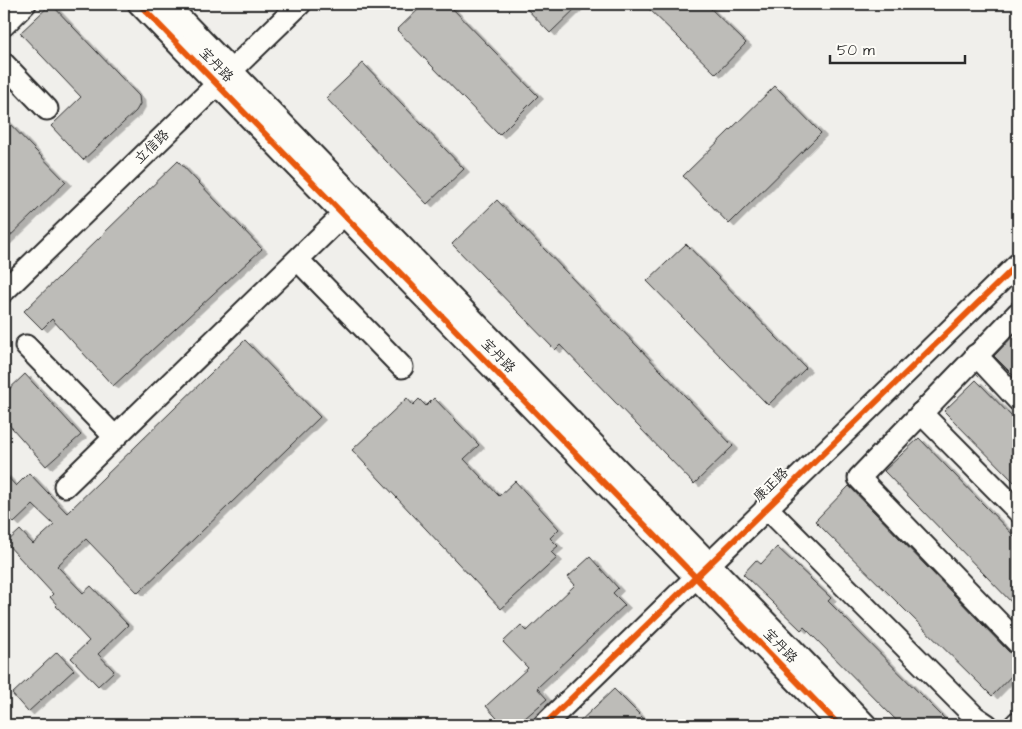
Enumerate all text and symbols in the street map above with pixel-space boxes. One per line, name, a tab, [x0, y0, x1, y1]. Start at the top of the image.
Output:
scale bar	[830, 32, 964, 64]
text: 50 m	[837, 40, 875, 61]
street label: 宝丹路	[194, 43, 238, 87]
street label: 立信路	[130, 125, 174, 169]
street label: 宝丹路	[476, 334, 520, 378]
street label: 康正路	[749, 463, 793, 507]
street label: 宝丹路	[758, 624, 802, 668]

